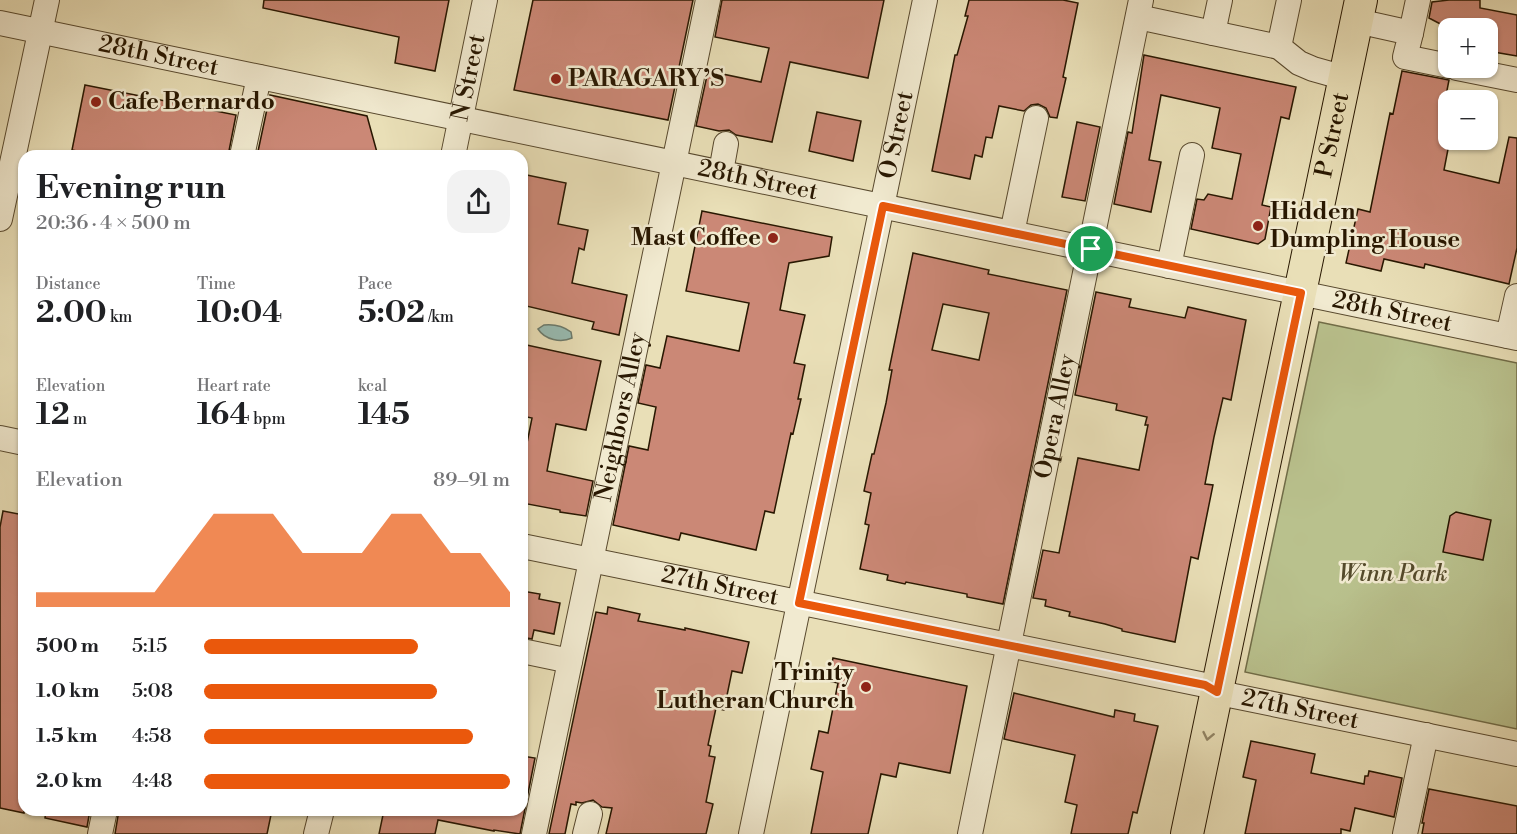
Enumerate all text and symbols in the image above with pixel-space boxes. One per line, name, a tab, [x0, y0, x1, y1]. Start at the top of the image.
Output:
map controls	[1438, 18, 1498, 150]
button: +	[1438, 18, 1498, 78]
street label: 28th Street	[96, 29, 222, 83]
street label: N Street	[446, 31, 493, 124]
place label: PARAGARY’S	[568, 64, 724, 94]
marker: PARAGARY’S	[549, 72, 563, 86]
place label: Cafe Bernardo	[108, 87, 275, 117]
street label: O Street	[873, 88, 921, 182]
street label: P Street	[1309, 89, 1356, 180]
button: −	[1438, 90, 1498, 150]
marker: Cafe Bernardo	[89, 95, 103, 109]
street label: 28th Street	[695, 153, 821, 208]
text: Evening run	[36, 168, 225, 209]
button: share	[447, 170, 510, 233]
place label: Hidden Dumpling House	[1270, 197, 1460, 255]
text: 20:36 · 4 × 500 m	[36, 211, 191, 236]
marker: Hidden Dumpling House	[1251, 219, 1265, 233]
place label: Mast Coffee	[631, 223, 761, 253]
pin	[1065, 223, 1116, 274]
marker: Mast Coffee	[766, 231, 780, 245]
icon: arrive	[1074, 232, 1107, 265]
text: Distance	[36, 274, 101, 294]
text: Time	[197, 274, 236, 294]
text: Pace	[358, 274, 392, 294]
street label: 28th Street	[1330, 285, 1455, 339]
text: 2.00	[36, 294, 107, 332]
text: 10:04	[197, 294, 282, 332]
text: 5:02	[358, 294, 425, 332]
text: km	[107, 307, 132, 327]
text: /km	[425, 307, 454, 327]
street label: Neighbors Alley	[589, 330, 653, 504]
street label: Opera Alley	[1028, 351, 1083, 482]
text: Elevation	[36, 376, 105, 396]
text: Heart rate	[197, 376, 271, 396]
text: kcal	[358, 376, 387, 396]
text: 12	[36, 396, 70, 434]
text: 164	[197, 396, 250, 434]
text: 145	[358, 396, 410, 434]
text: m	[70, 409, 87, 429]
text: bpm	[250, 409, 286, 429]
text: Elevation	[36, 468, 123, 493]
text: 89–91 m	[433, 468, 510, 493]
park label: Winn Park	[1339, 559, 1447, 589]
street label: 27th Street	[659, 560, 782, 613]
text: 500 m	[36, 634, 99, 659]
text: 5:15	[132, 634, 167, 659]
place label: Trinity Lutheran Church	[657, 658, 855, 716]
text: 1.0 km	[36, 679, 100, 704]
text: 5:08	[132, 679, 173, 704]
marker: Trinity Lutheran Church	[859, 680, 873, 694]
street label: 27th Street	[1239, 683, 1362, 736]
text: 1.5 km	[36, 724, 97, 749]
text: 4:58	[132, 724, 172, 749]
one-way arrow	[1202, 730, 1215, 740]
text: 2.0 km	[36, 769, 102, 794]
text: 4:48	[132, 769, 173, 794]

